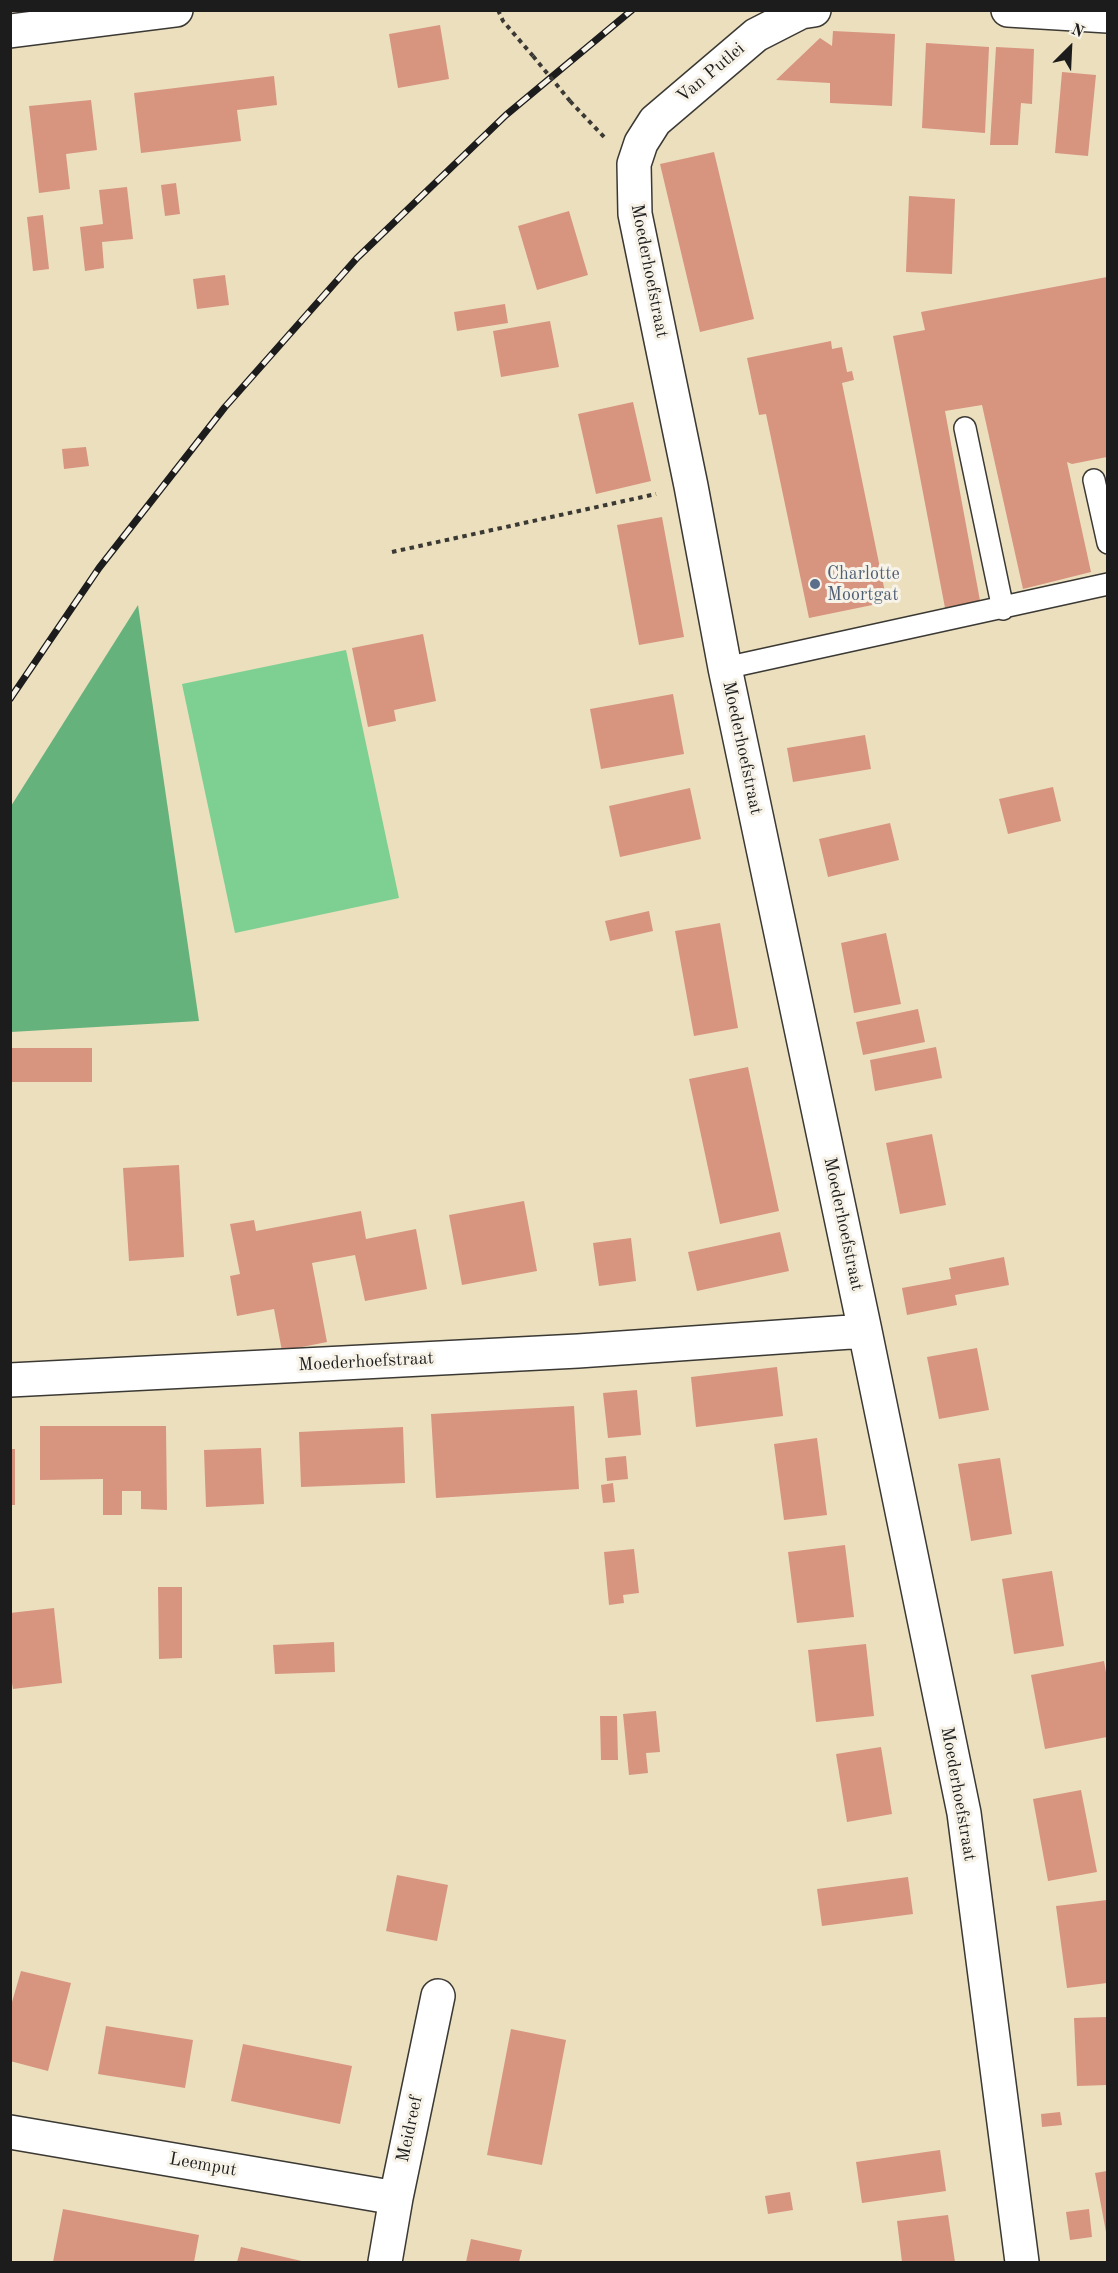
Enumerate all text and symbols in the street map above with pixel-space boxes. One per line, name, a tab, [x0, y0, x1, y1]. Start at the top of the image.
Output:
north arrow	[1040, 18, 1100, 78]
text: N	[1068, 22, 1086, 41]
street label: Van Putlei	[673, 38, 749, 108]
street label: Moederhoefstraat	[625, 202, 673, 340]
place label: Charlotte Moortgat	[827, 563, 900, 606]
marker: Charlotte Moortgat	[808, 577, 822, 591]
street label: Moederhoefstraat	[717, 679, 767, 817]
street label: Moederhoefstraat	[818, 1155, 868, 1293]
street label: Moederhoefstraat	[298, 1348, 434, 1376]
street label: Moederhoefstraat	[936, 1725, 980, 1863]
street label: Meidreef	[392, 2094, 428, 2164]
street label: Leemput	[168, 2148, 238, 2182]

